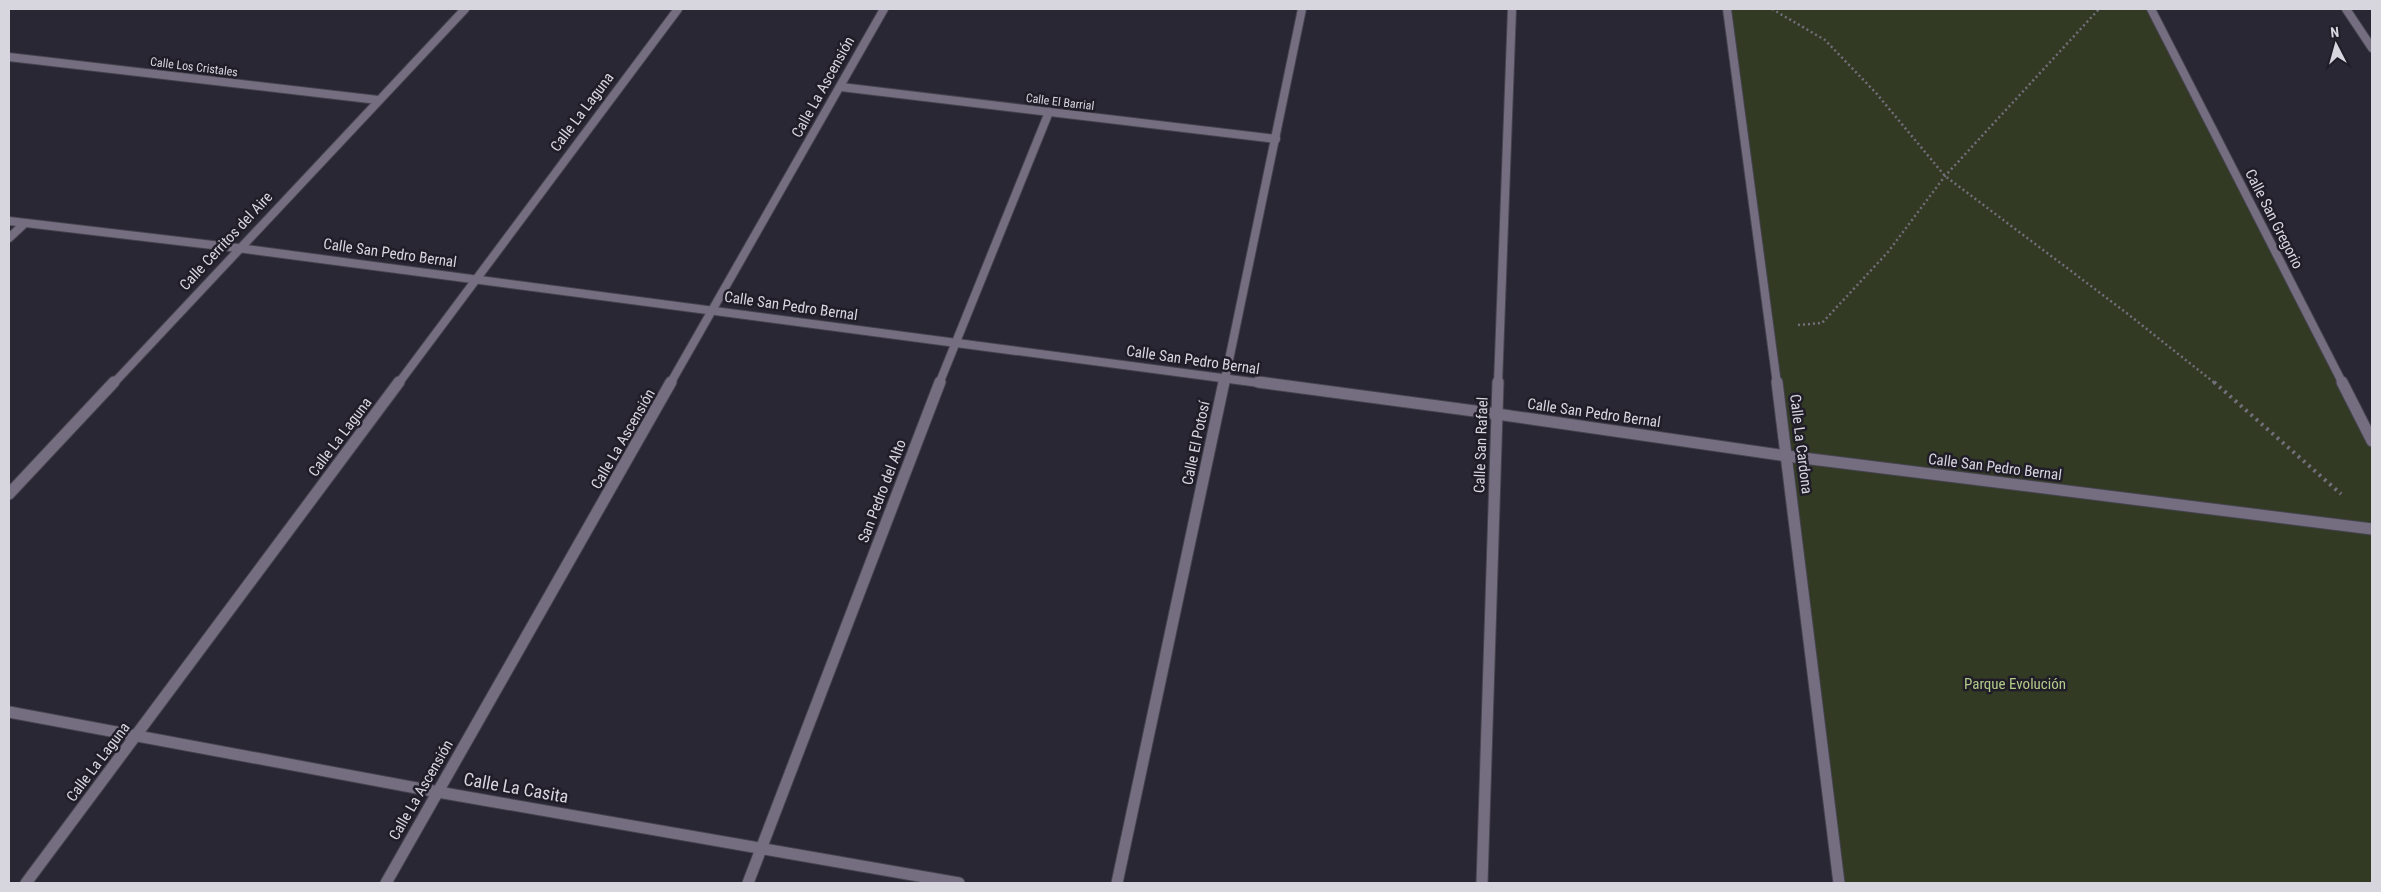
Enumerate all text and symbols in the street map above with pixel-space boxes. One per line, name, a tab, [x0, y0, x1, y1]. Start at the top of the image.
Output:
north arrow	[2311, 20, 2361, 70]
text: N	[2330, 24, 2340, 40]
street label: Calle La Ascensión	[788, 33, 858, 141]
street label: Calle Los Cristales	[149, 55, 239, 79]
street label: Calle La Laguna	[546, 69, 618, 155]
street label: Calle El Barrial	[1025, 91, 1095, 113]
street label: Calle San Gregorio	[2241, 166, 2307, 272]
street label: Calle Cerritos del Aire	[176, 188, 276, 294]
street label: Calle San Pedro Bernal	[322, 235, 458, 271]
street label: Calle San Pedro Bernal	[723, 288, 859, 324]
street label: Calle San Pedro Bernal	[1125, 342, 1261, 378]
street label: Calle La Ascensión	[587, 386, 659, 492]
street label: Calle La Cardona	[1786, 393, 1816, 495]
street label: Calle La Laguna	[304, 394, 376, 480]
street label: Calle San Pedro Bernal	[1526, 395, 1662, 431]
street label: Calle San Rafael	[1470, 397, 1492, 493]
street label: Calle El Potosí	[1178, 398, 1214, 487]
street label: San Pedro del Alto	[854, 437, 910, 545]
street label: Calle San Pedro Bernal	[1927, 450, 2063, 484]
park label: Parque Evolución	[1964, 675, 2066, 693]
street label: Calle La Laguna	[62, 719, 134, 805]
street label: Calle La Ascensión	[385, 737, 457, 843]
street label: Calle La Casita	[462, 768, 570, 807]

